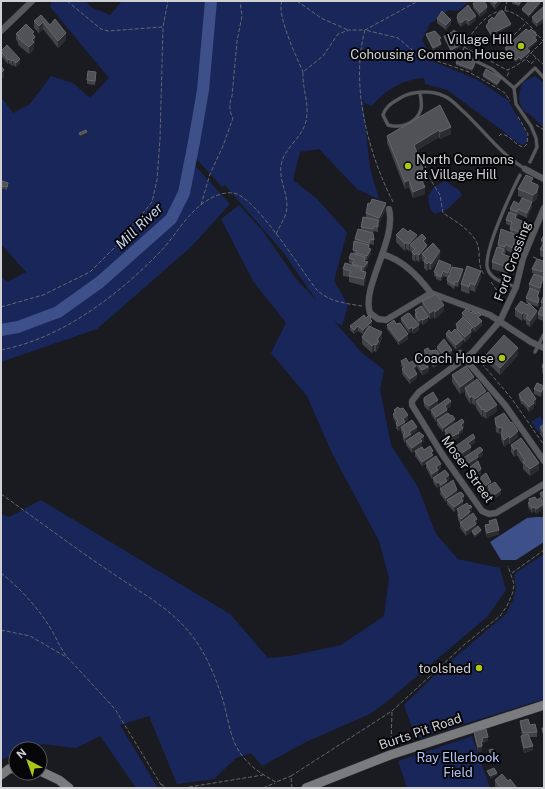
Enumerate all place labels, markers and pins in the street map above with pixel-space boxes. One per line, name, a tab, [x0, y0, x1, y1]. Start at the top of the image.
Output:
place label: Village Hill Cohousing Common House	[350, 32, 513, 62]
marker: Village Hill Cohousing Common House	[516, 41, 526, 51]
place label: North Commons at Village Hill	[416, 152, 514, 182]
marker: North Commons at Village Hill	[403, 161, 413, 171]
place label: Coach House	[414, 351, 494, 366]
marker: Coach House	[497, 353, 507, 363]
place label: toolshed	[418, 661, 471, 676]
marker: toolshed	[474, 663, 484, 673]

